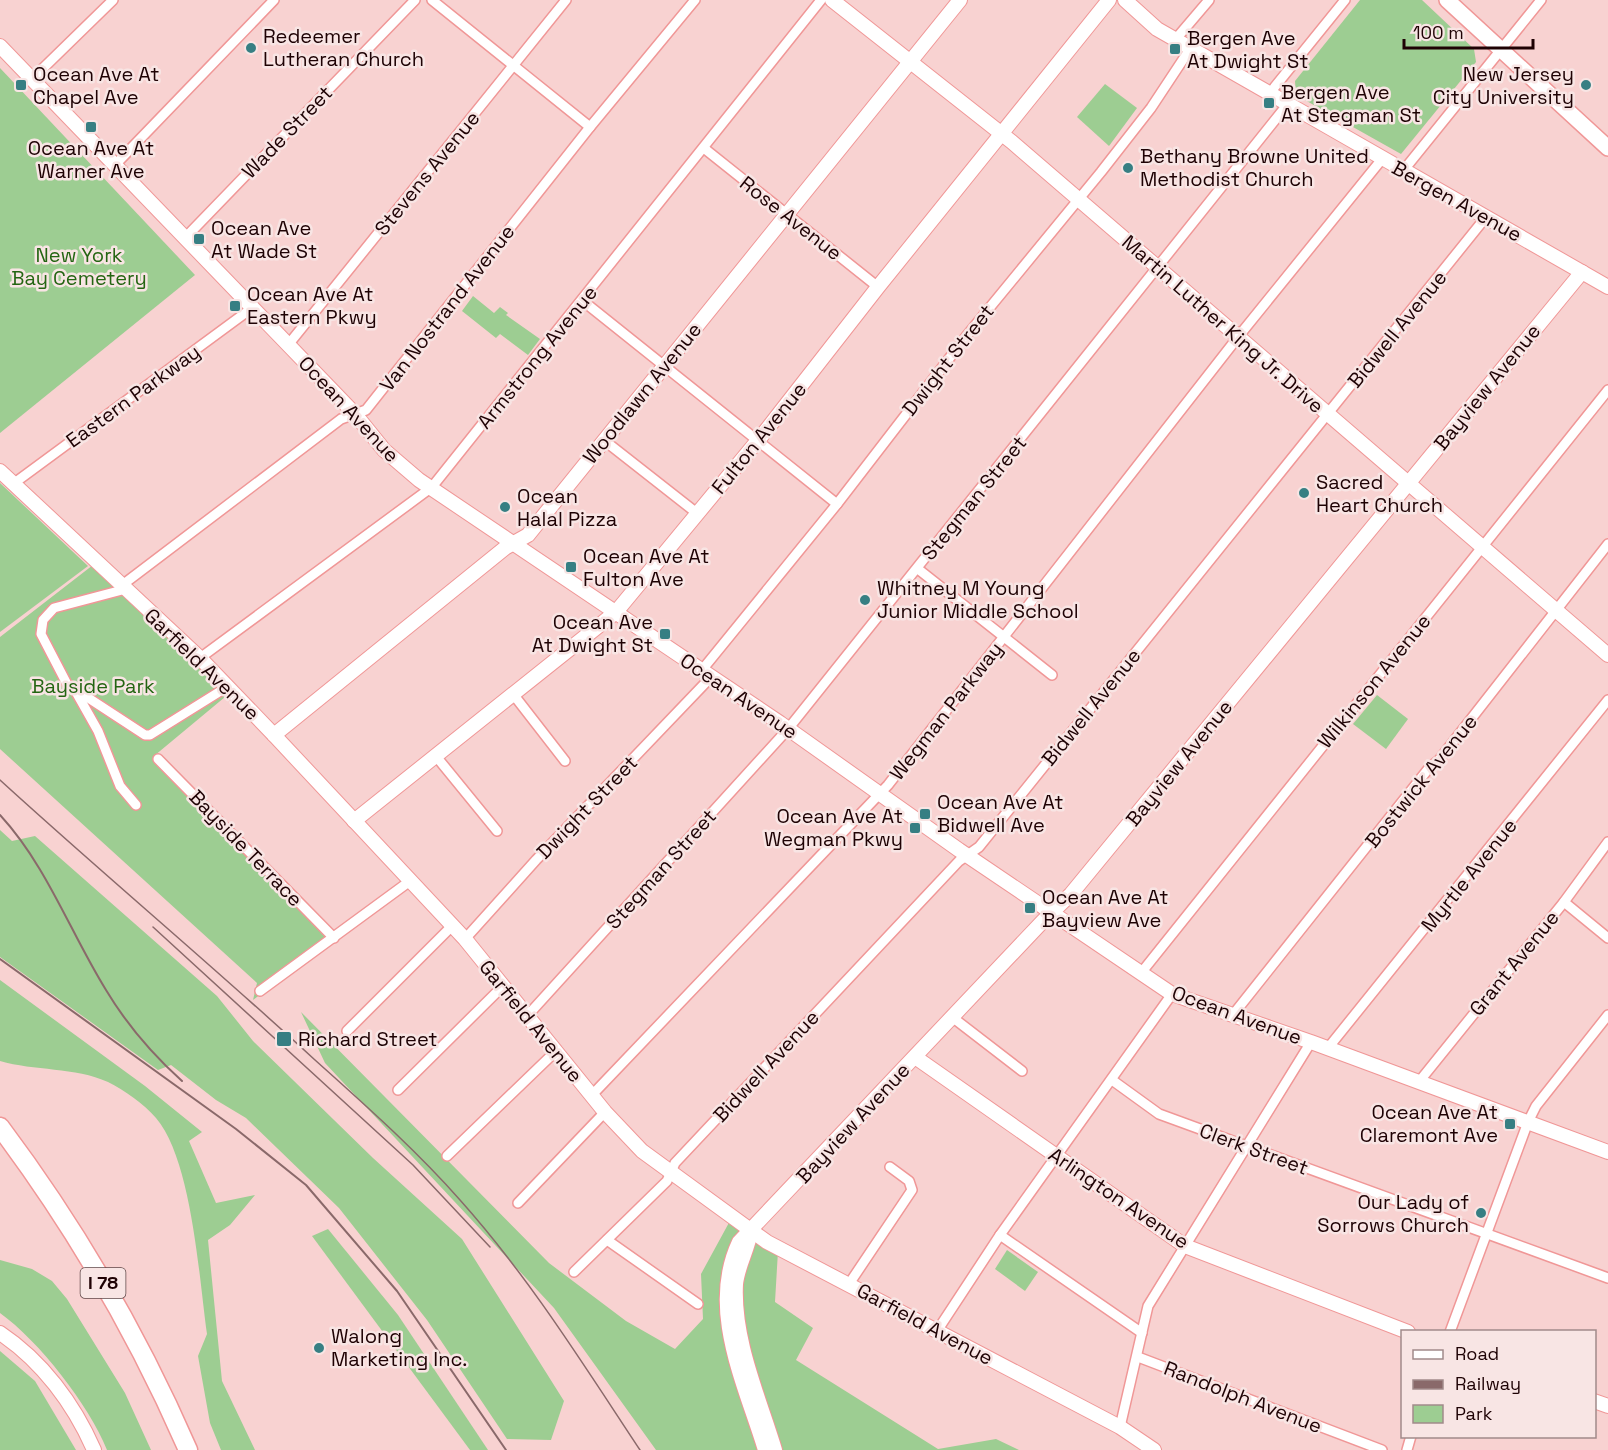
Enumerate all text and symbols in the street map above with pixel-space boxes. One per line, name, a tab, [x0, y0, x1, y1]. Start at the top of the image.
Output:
scale bar	[1404, 12, 1533, 50]
text: 100 m	[1413, 21, 1464, 44]
place label: Redeemer Lutheran Church	[263, 23, 424, 72]
place label: Bergen Ave At Dwight St	[1187, 25, 1308, 74]
marker: Redeemer Lutheran Church	[244, 41, 258, 55]
marker: Bergen Ave At Dwight St	[1168, 42, 1182, 56]
place label: Ocean Ave At Chapel Ave	[33, 61, 160, 110]
place label: New Jersey City University	[1433, 61, 1574, 110]
marker: Ocean Ave At Chapel Ave	[14, 78, 28, 92]
marker: New Jersey City University	[1579, 78, 1593, 92]
place label: Bergen Ave At Stegman St	[1281, 79, 1421, 128]
street label: Wade Street	[236, 80, 338, 184]
marker: Bergen Ave At Stegman St	[1262, 96, 1276, 110]
street label: Stevens Avenue	[369, 105, 485, 241]
marker: Ocean Ave At Warner Ave	[84, 120, 98, 134]
place label: Ocean Ave At Warner Ave	[28, 135, 154, 184]
place label: Bethany Browne United Methodist Church	[1140, 143, 1369, 192]
street label: Bergen Avenue	[1387, 155, 1527, 247]
marker: Bethany Browne United Methodist Church	[1121, 161, 1135, 175]
street label: Rose Avenue	[735, 170, 847, 266]
place label: Ocean Ave At Wade St	[211, 215, 317, 264]
street label: Van Nostrand Avenue	[374, 219, 520, 397]
street label: Martin Luther King Jr. Drive	[1117, 229, 1329, 419]
marker: Ocean Ave At Wade St	[192, 232, 206, 246]
park label: New York Bay Cemetery	[11, 242, 147, 291]
street label: Bidwell Avenue	[1342, 265, 1452, 393]
street label: Armstrong Avenue	[471, 280, 603, 434]
place label: Ocean Ave At Eastern Pkwy	[247, 281, 377, 330]
marker: Ocean Ave At Eastern Pkwy	[228, 299, 242, 313]
street label: Dwight Street	[896, 299, 1000, 421]
street label: Woodlawn Avenue	[577, 317, 707, 469]
street label: Bayview Avenue	[1428, 318, 1546, 456]
street label: Eastern Parkway	[61, 339, 205, 453]
street label: Ocean Avenue	[293, 350, 405, 468]
street label: Fulton Avenue	[706, 377, 812, 499]
street label: Stegman Street	[916, 430, 1032, 566]
place label: Sacred Heart Church	[1316, 469, 1443, 518]
place label: Ocean Halal Pizza	[517, 483, 617, 532]
marker: Sacred Heart Church	[1297, 486, 1311, 500]
marker: Ocean Halal Pizza	[498, 500, 512, 514]
place label: Ocean Ave At Fulton Ave	[583, 543, 710, 592]
marker: Ocean Ave At Fulton Ave	[564, 560, 578, 574]
place label: Whitney M Young Junior Middle School	[877, 575, 1079, 624]
marker: Whitney M Young Junior Middle School	[858, 593, 872, 607]
street label: Garfield Avenue	[139, 602, 265, 726]
street label: Wilkinson Avenue	[1312, 608, 1436, 754]
place label: Ocean Ave At Dwight St	[532, 609, 653, 658]
marker: Ocean Ave At Dwight St	[658, 627, 672, 641]
street label: Wegman Parkway	[884, 636, 1008, 786]
street label: Bidwell Avenue	[1036, 643, 1146, 771]
street label: Ocean Avenue	[675, 647, 803, 745]
park label: Bayside Park	[31, 673, 155, 699]
street label: Bayview Avenue	[1120, 694, 1238, 832]
street label: Bostwick Avenue	[1359, 709, 1483, 853]
street label: Dwight Street	[531, 750, 643, 864]
street label: Bayside Terrace	[184, 784, 308, 912]
place label: Ocean Ave At Bidwell Ave	[937, 789, 1064, 838]
street label: Stegman Street	[600, 803, 722, 935]
place label: Ocean Ave At Wegman Pkwy	[764, 803, 903, 852]
marker: Ocean Ave At Bidwell Ave	[918, 807, 932, 821]
street label: Myrtle Avenue	[1415, 813, 1523, 937]
marker: Ocean Ave At Wegman Pkwy	[908, 821, 922, 835]
place label: Ocean Ave At Bayview Ave	[1042, 884, 1169, 933]
marker: Ocean Ave At Bayview Ave	[1023, 901, 1037, 915]
street label: Grant Avenue	[1463, 905, 1565, 1021]
street label: Garfield Avenue	[473, 954, 589, 1088]
street label: Ocean Avenue	[1168, 979, 1306, 1051]
street label: Bidwell Avenue	[707, 1004, 825, 1128]
place label: Richard Street	[298, 1026, 438, 1052]
marker: Richard Street	[275, 1030, 293, 1048]
street label: Bayview Avenue	[790, 1057, 916, 1189]
place label: Ocean Ave At Claremont Ave	[1360, 1099, 1498, 1148]
street label: Clerk Street	[1196, 1117, 1312, 1181]
marker: Ocean Ave At Claremont Ave	[1503, 1117, 1517, 1131]
street label: Arlington Avenue	[1044, 1141, 1194, 1255]
place label: Our Lady of Sorrows Church	[1317, 1189, 1469, 1238]
marker: Our Lady of Sorrows Church	[1474, 1206, 1488, 1220]
road number: I 78	[80, 1268, 126, 1298]
street label: Garfield Avenue	[852, 1277, 998, 1371]
place label: Walong Marketing Inc.	[331, 1323, 467, 1372]
legend	[1401, 1330, 1596, 1438]
marker: Walong Marketing Inc.	[312, 1341, 326, 1355]
text: Road	[1455, 1342, 1499, 1365]
street label: Randolph Avenue	[1160, 1355, 1326, 1439]
text: Railway	[1455, 1372, 1521, 1395]
text: Park	[1455, 1402, 1493, 1425]

